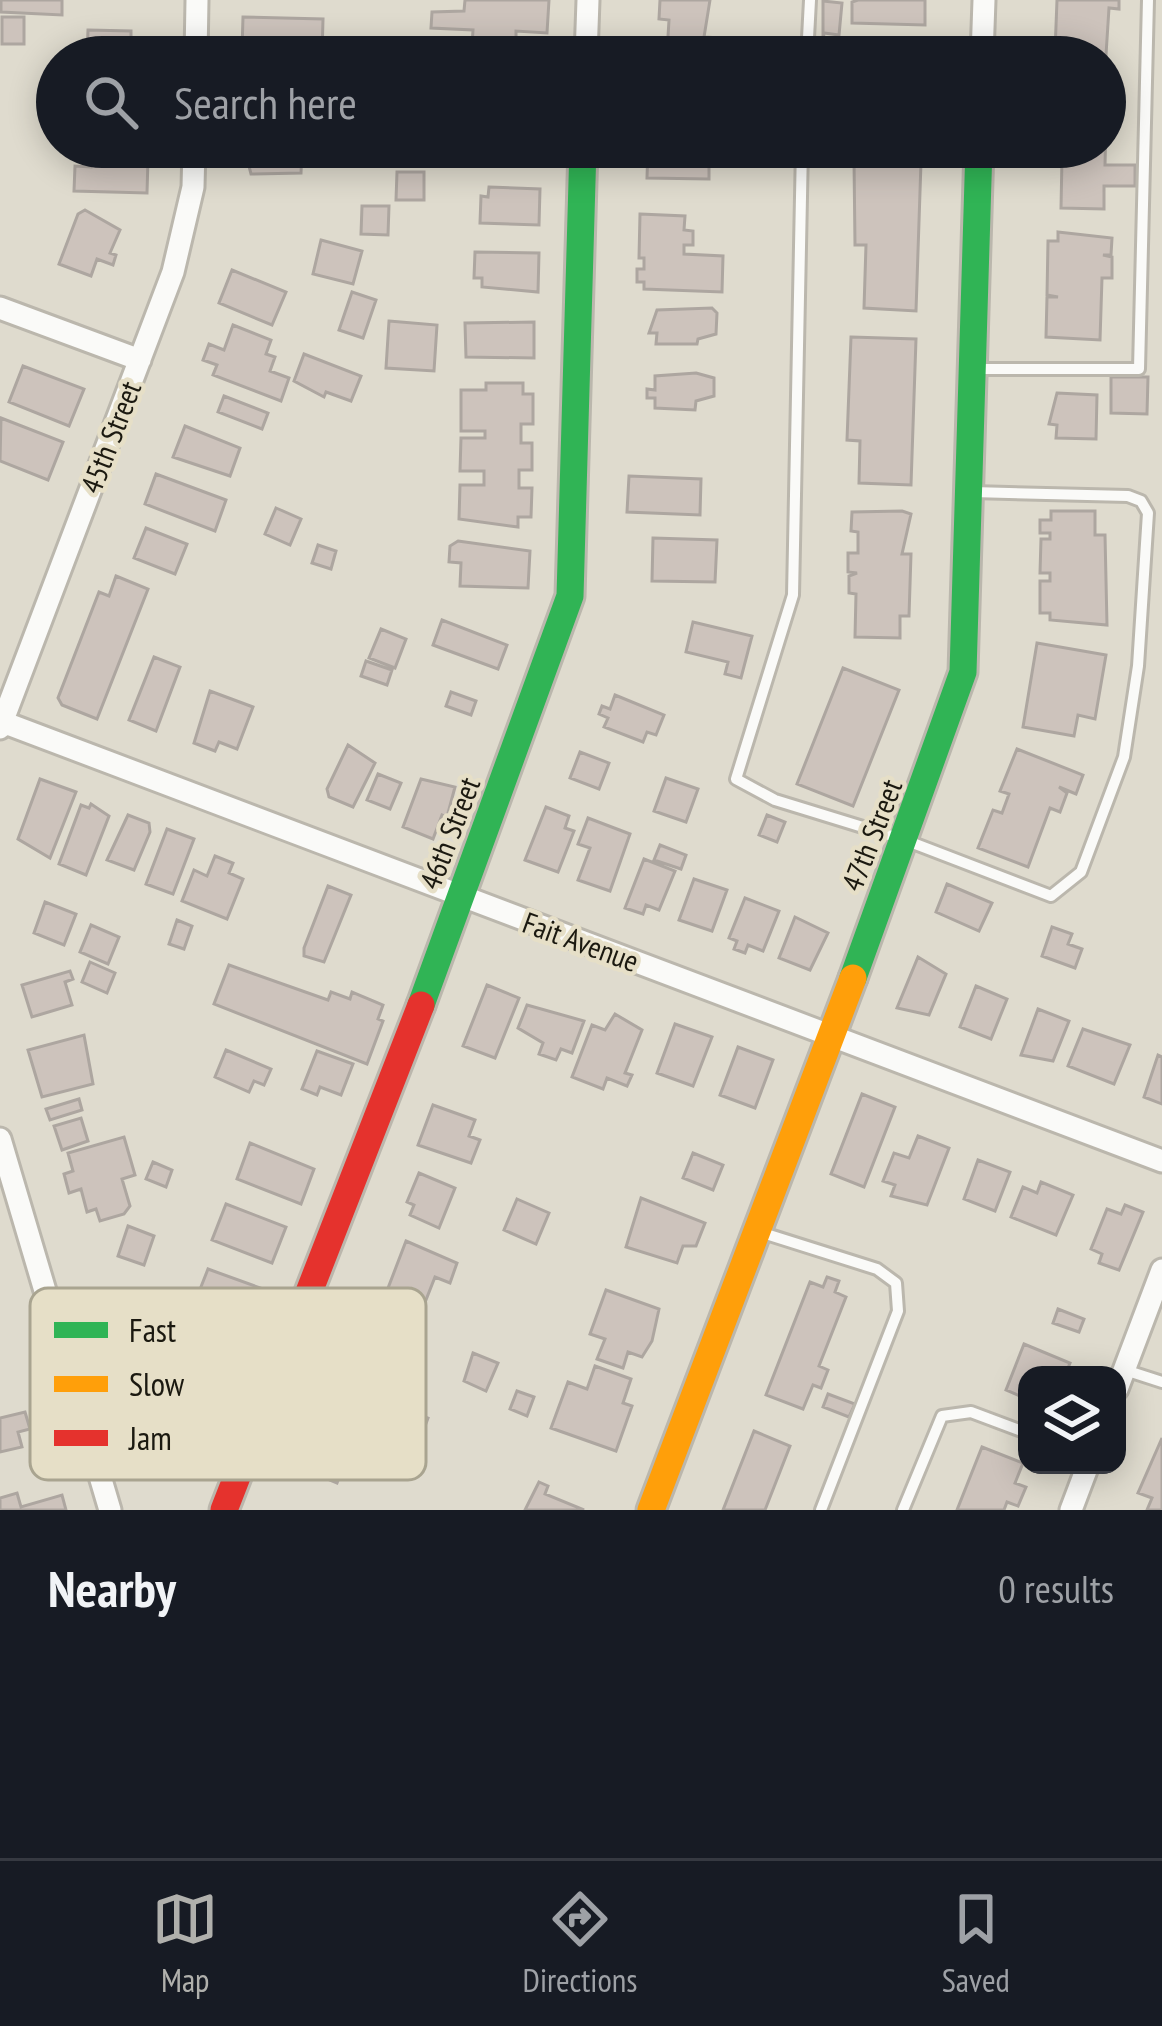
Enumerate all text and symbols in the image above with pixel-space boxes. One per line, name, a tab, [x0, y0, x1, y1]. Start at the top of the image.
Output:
search box	[36, 36, 1126, 168]
icon: search	[78, 69, 144, 135]
text: Search here	[174, 73, 357, 131]
street label: 45th Street	[71, 375, 149, 499]
street label: 46th Street	[410, 771, 488, 895]
street label: 47th Street	[832, 773, 910, 896]
street label: Fait Avenue	[518, 902, 644, 980]
legend	[30, 1288, 426, 1480]
text: Fast	[129, 1308, 176, 1351]
text: Slow	[129, 1362, 185, 1405]
map controls	[1018, 1366, 1126, 1474]
button: layers	[1018, 1366, 1126, 1474]
text: Jam	[128, 1416, 172, 1459]
text: Nearby	[48, 1555, 176, 1621]
text: 0 results	[998, 1563, 1114, 1614]
tab: Map	[152, 1886, 218, 2001]
tab: Directions	[523, 1886, 637, 2001]
tab: Saved	[942, 1886, 1010, 2001]

